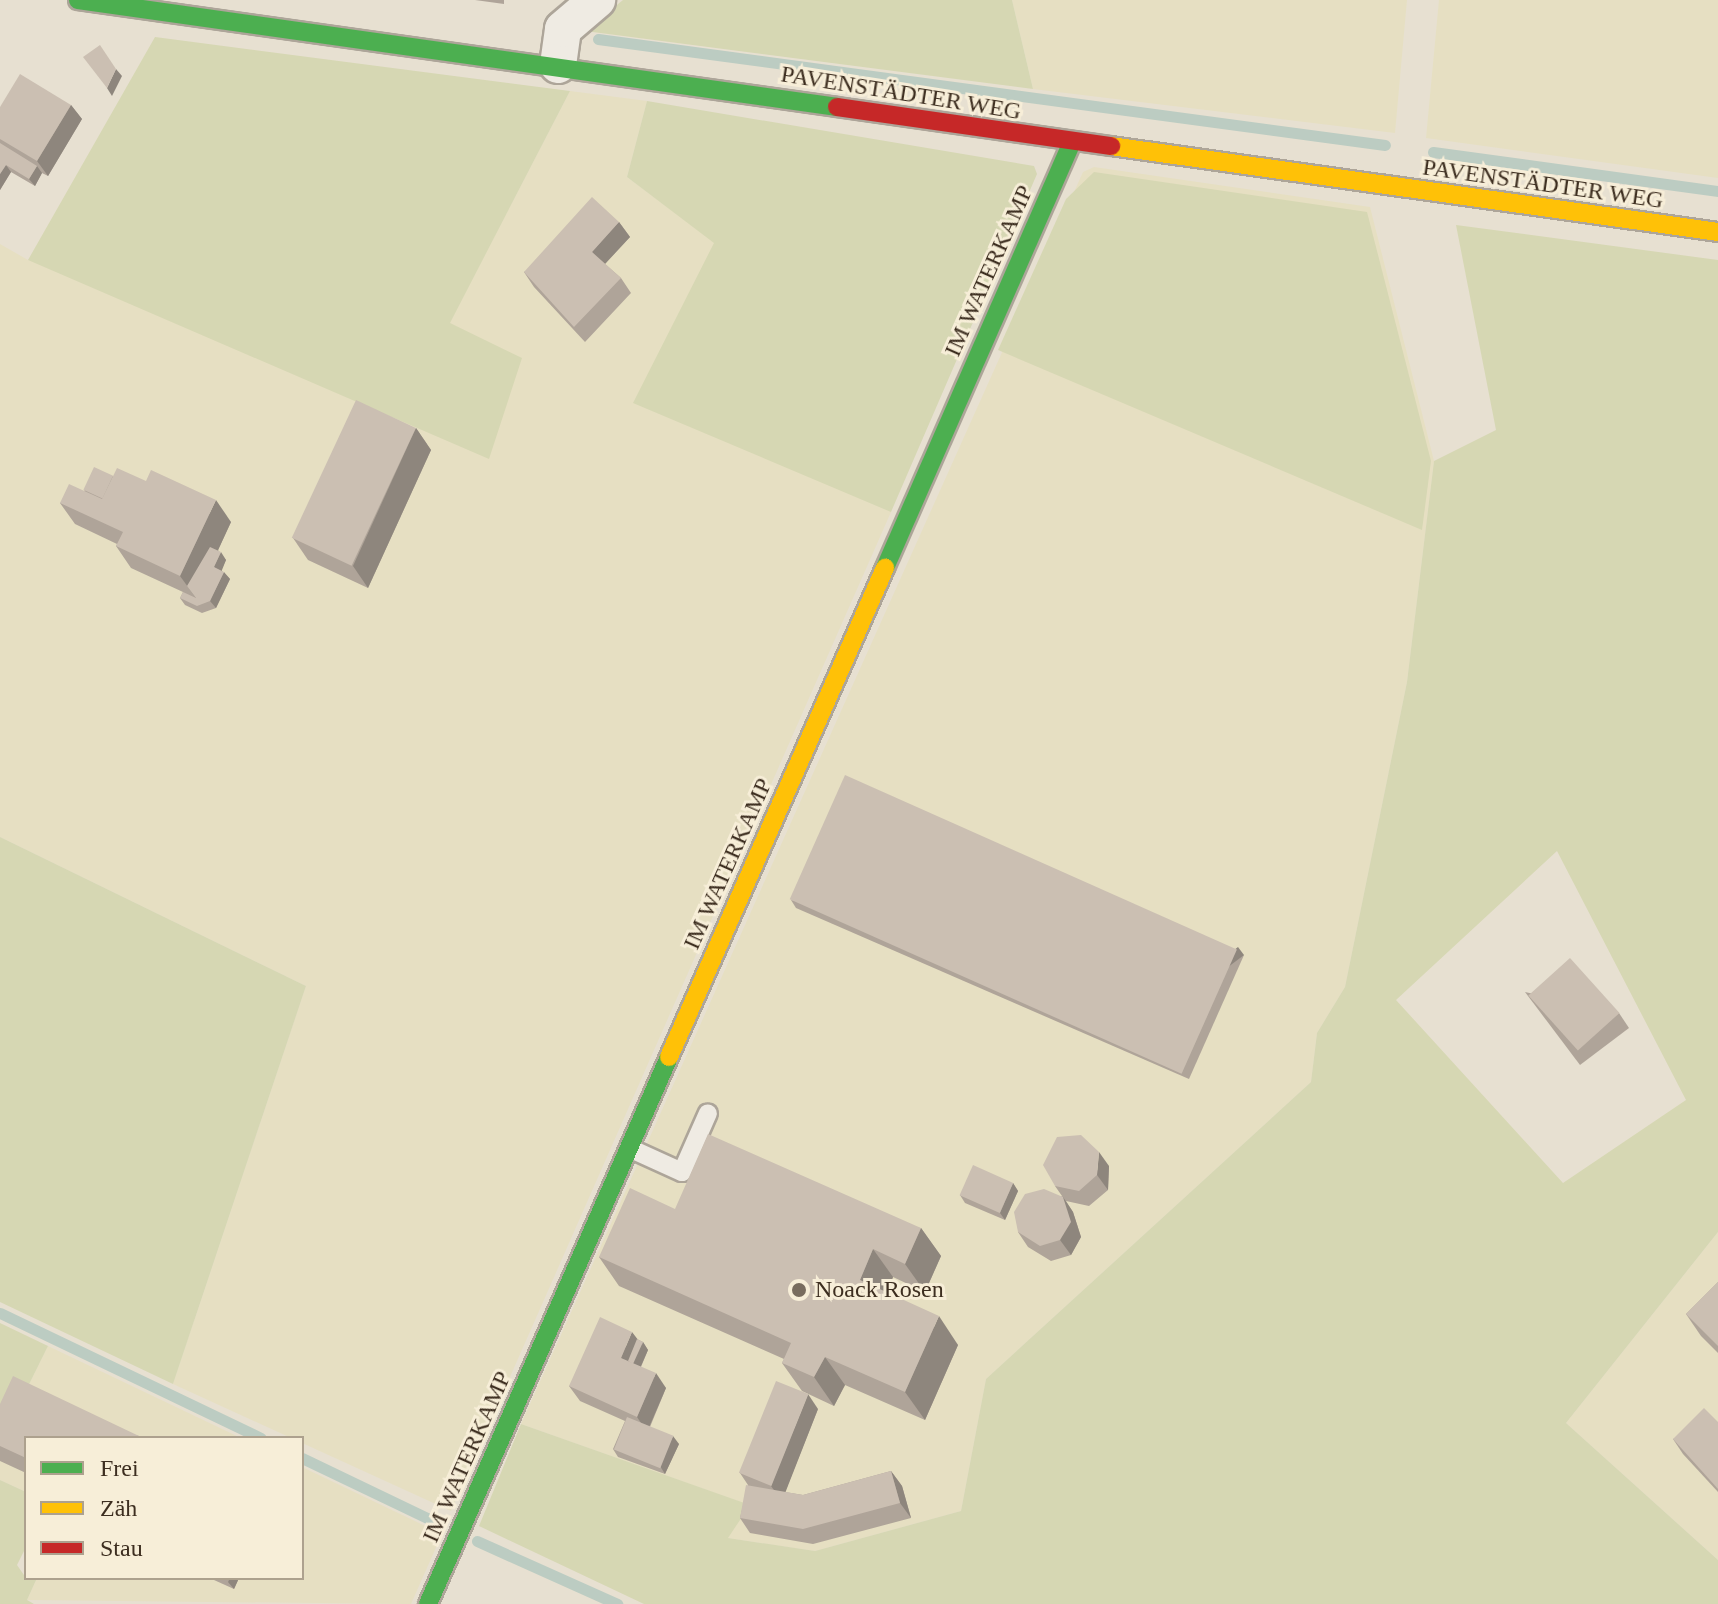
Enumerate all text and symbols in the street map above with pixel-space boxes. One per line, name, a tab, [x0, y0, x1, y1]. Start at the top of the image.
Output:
street label: PAVENSTÄDTER WEG	[779, 60, 1023, 126]
street label: PAVENSTÄDTER WEG	[1421, 153, 1665, 215]
street label: IM WATERKAMP	[938, 181, 1040, 361]
street label: IM WATERKAMP	[677, 774, 779, 954]
place label: Noack Rosen	[815, 1276, 944, 1304]
marker: Noack Rosen	[790, 1281, 808, 1299]
street label: IM WATERKAMP	[416, 1367, 518, 1547]
legend	[24, 1436, 304, 1580]
text: Frei	[100, 1455, 139, 1481]
text: Zäh	[100, 1495, 137, 1521]
text: Stau	[100, 1535, 143, 1561]

